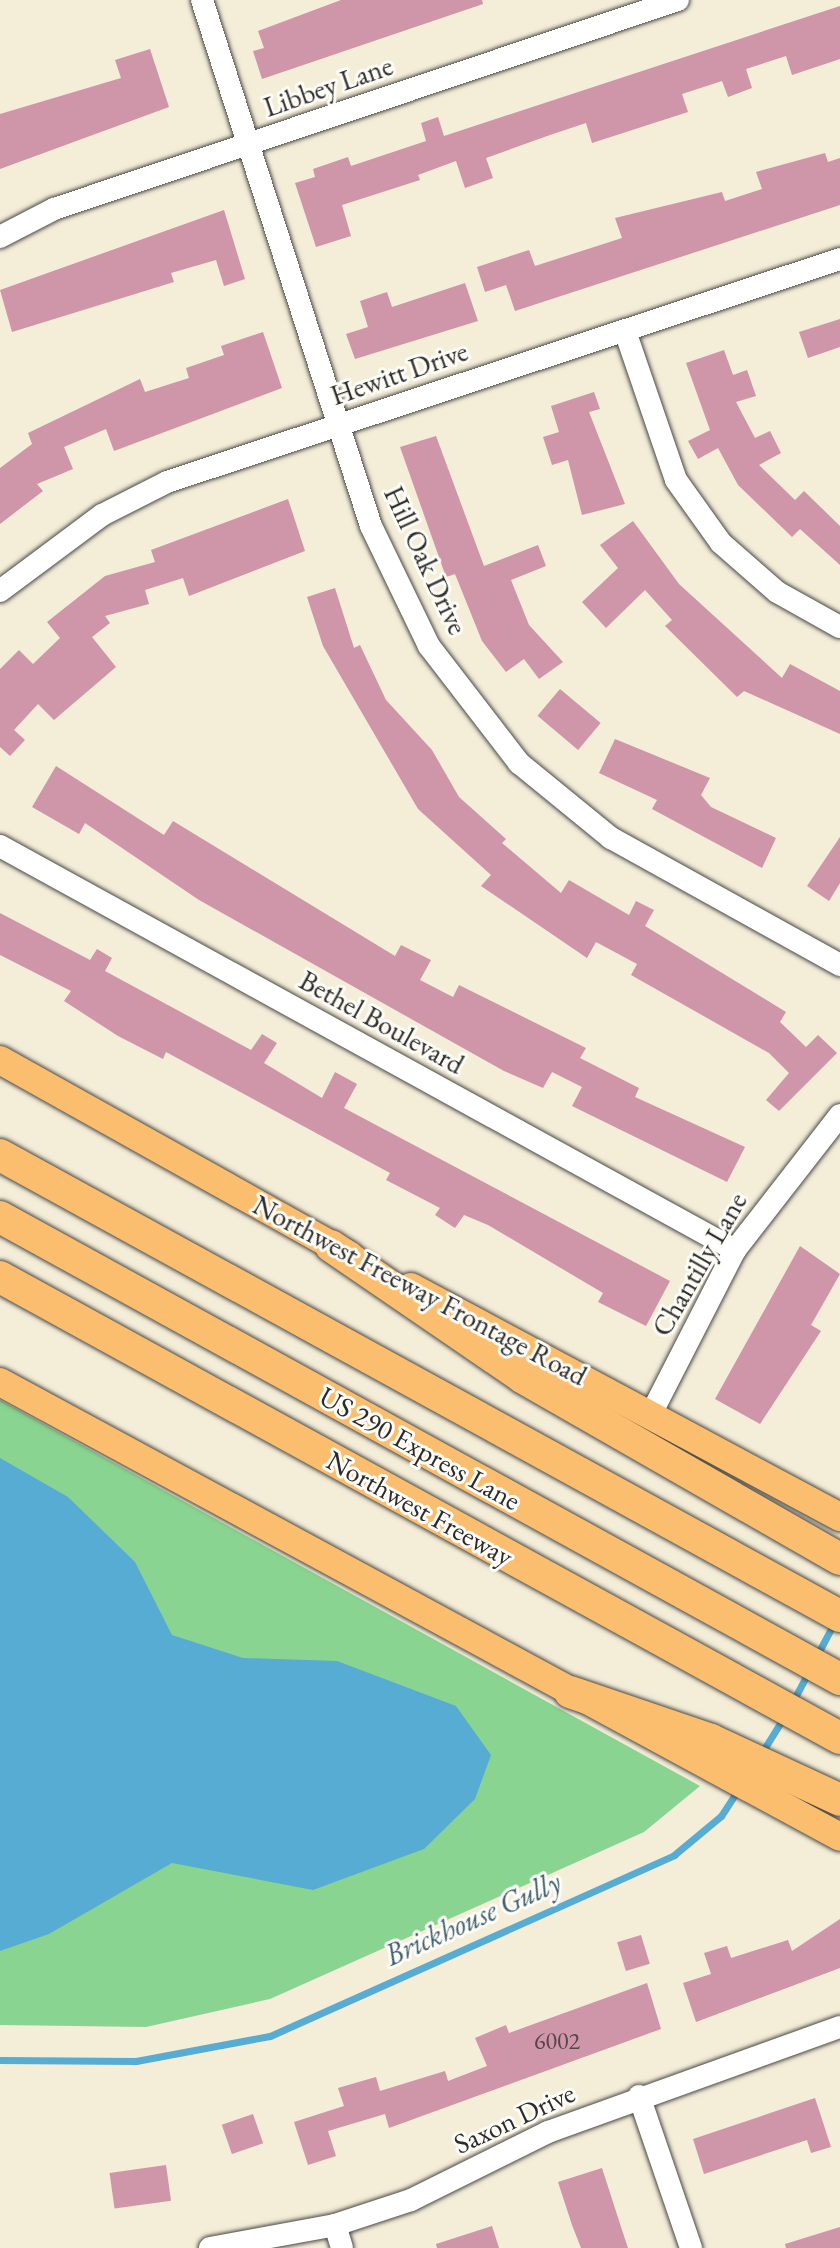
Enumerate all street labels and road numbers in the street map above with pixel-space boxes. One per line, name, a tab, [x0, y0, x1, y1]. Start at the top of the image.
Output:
street label: Libbey Lane	[259, 48, 397, 124]
street label: Hewitt Drive	[326, 334, 472, 412]
street label: Hill Oak Drive	[377, 481, 475, 639]
street label: Bethel Boulevard	[294, 963, 470, 1081]
street label: Chantilly Lane	[644, 1186, 754, 1342]
street label: Northwest Freeway Frontage Road	[247, 1188, 593, 1392]
street label: US 290 Express Lane	[314, 1379, 526, 1517]
street label: Northwest Freeway	[321, 1443, 519, 1573]
street label: Saxon Drive	[448, 2075, 580, 2161]

